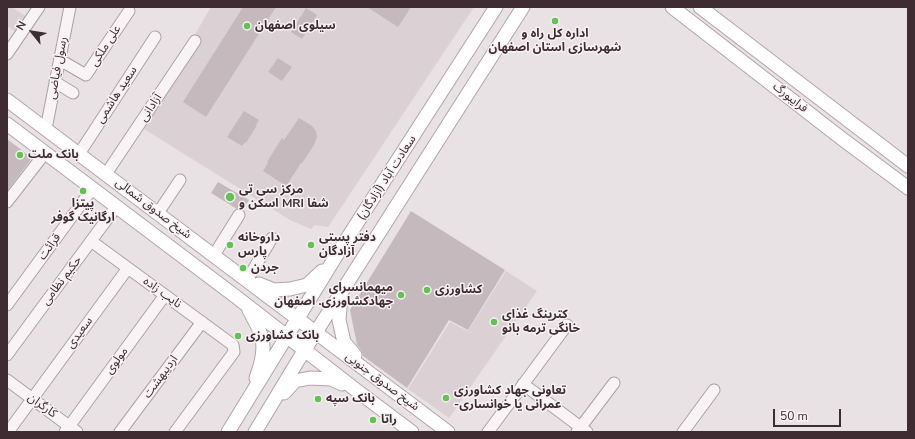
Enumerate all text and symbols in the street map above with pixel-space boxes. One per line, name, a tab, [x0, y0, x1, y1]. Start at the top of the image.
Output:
north arrow	[12, 12, 52, 52]
marker: اداره کل راه و شهرسازی استان اصفهان	[550, 16, 560, 26]
text: N	[13, 18, 30, 33]
place label: سیلوی اصفهان	[255, 19, 336, 33]
marker: سیلوی اصفهان	[242, 21, 252, 31]
street label: علی ملکی	[87, 23, 125, 69]
place label: اداره کل راه و شهرسازی استان اصفهان	[489, 27, 621, 55]
street label: رسول فیاضی	[45, 35, 71, 101]
street label: سعید هاشمی	[93, 64, 141, 126]
street label: فرایبورگ	[770, 80, 810, 116]
street label: آزادانی	[137, 91, 165, 125]
street label: سعادت آباد (آزادگان)	[354, 133, 420, 223]
place label: بانک ملت	[28, 148, 79, 162]
marker: بانک ملت	[15, 150, 25, 160]
street label: شیخ صدوق شمالی	[112, 176, 194, 242]
place label: مرکز سی تی اسکن و MRI شفا	[239, 183, 329, 211]
marker: پیتزا ارگانیک گوفر	[78, 186, 88, 196]
marker: مرکز سی تی اسکن و MRI شفا	[224, 191, 236, 203]
place label: پیتزا ارگانیک گوفر	[51, 197, 115, 225]
street label: قرائت	[36, 231, 64, 263]
place label: داروخانه پارس	[238, 231, 280, 259]
place label: دفتر پستی آزادگان	[319, 231, 376, 259]
marker: داروخانه پارس	[225, 240, 235, 250]
marker: دفتر پستی آزادگان	[306, 240, 316, 250]
street label: حکیم نظامی	[39, 254, 85, 308]
place label: جردن	[251, 261, 279, 275]
marker: جردن	[238, 263, 248, 273]
street label: نایب زاده	[140, 274, 184, 312]
place label: میهمانسرای جهادکشاورزی. اصفهان	[274, 281, 393, 309]
place label: کشاورزی	[435, 283, 482, 297]
marker: کشاورزی	[422, 285, 432, 295]
marker: میهمانسرای جهادکشاورزی. اصفهان	[396, 290, 406, 300]
place label: کترینگ غذای خانگی ترمه بانو	[502, 308, 580, 336]
street label: سعیدی	[64, 314, 96, 352]
marker: کترینگ غذای خانگی ترمه بانو	[489, 317, 499, 327]
place label: بانک کشاورزی	[246, 329, 319, 343]
marker: بانک کشاورزی	[233, 331, 243, 341]
street label: مولوی	[102, 345, 132, 377]
street label: شیخ صدوق جنوبی	[342, 350, 422, 414]
street label: اردیبهشت	[141, 353, 181, 401]
place label: تعاونی جهاد کشاورزی -عمرانی یا خوانساری	[454, 384, 566, 412]
street label: کارگران	[24, 391, 60, 421]
place label: بانک سپه	[326, 392, 375, 406]
marker: تعاونی جهاد کشاورزی -عمرانی یا خوانساری	[441, 393, 451, 403]
marker: بانک سپه	[313, 394, 323, 404]
scale bar	[775, 401, 843, 427]
text: 50 m	[780, 408, 808, 424]
place label: راتا	[381, 413, 397, 427]
marker: راتا	[368, 415, 378, 425]

